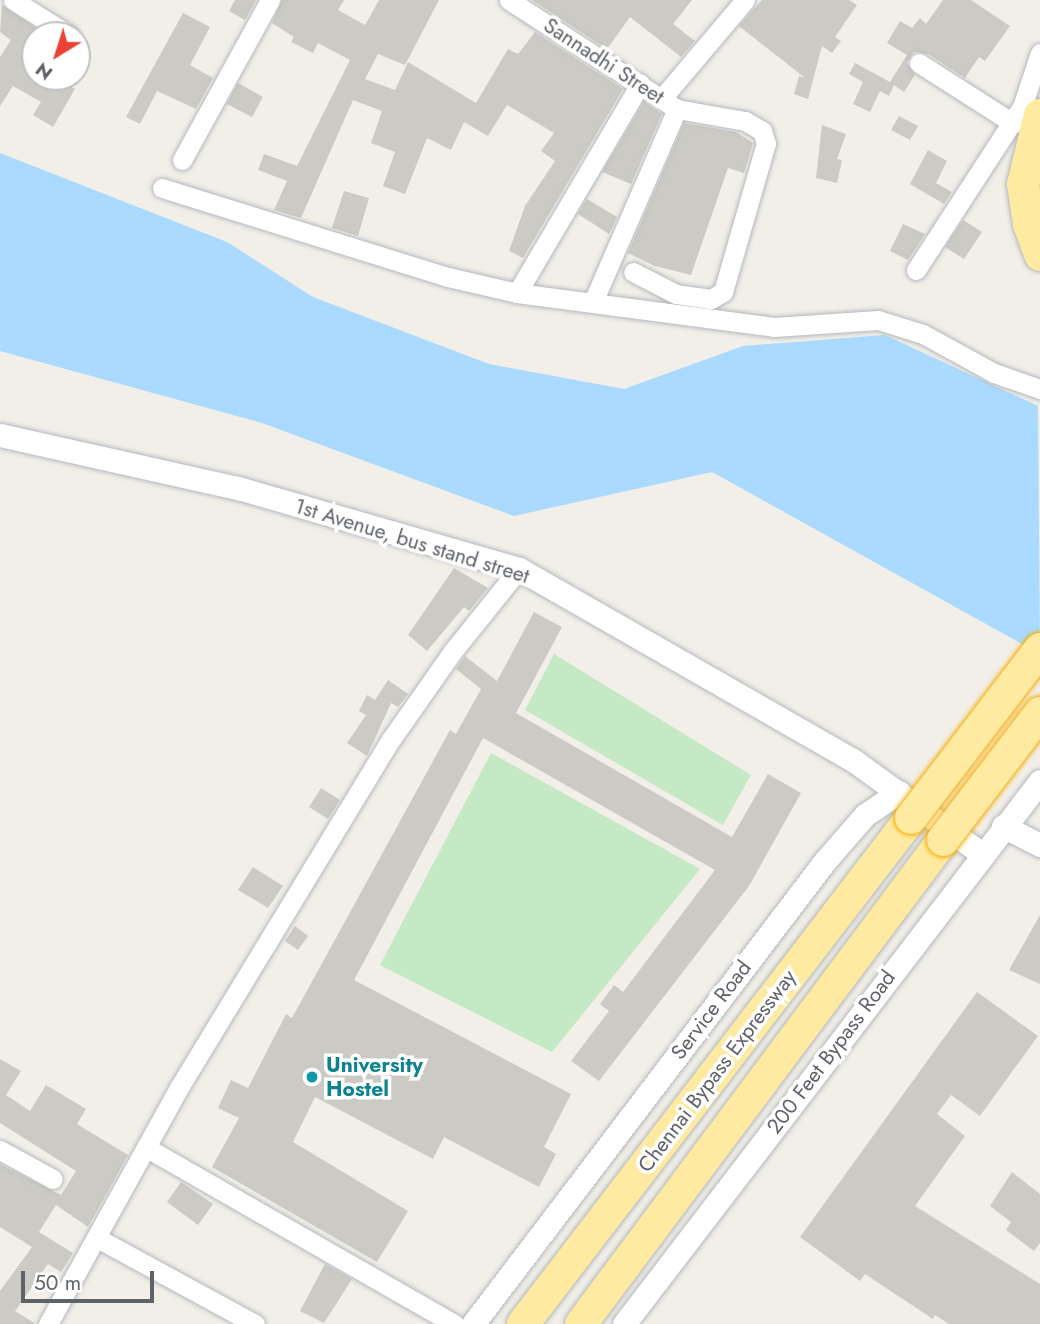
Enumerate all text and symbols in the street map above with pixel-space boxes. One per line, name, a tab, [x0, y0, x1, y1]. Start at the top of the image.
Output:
street label: Sannadhi Street	[539, 13, 669, 109]
north arrow	[21, 21, 91, 91]
text: N	[30, 56, 58, 87]
street label: 1st Avenue, bus stand street	[292, 493, 532, 589]
street label: Service Road	[666, 956, 756, 1064]
street label: Chennai Bypass Expressway	[633, 965, 801, 1177]
street label: 200 Feet Bypass Road	[761, 965, 901, 1139]
place label: University Hostel	[326, 1052, 423, 1102]
marker: University Hostel	[304, 1069, 320, 1085]
scale bar	[24, 1258, 158, 1302]
text: 50 m	[34, 1268, 81, 1298]

